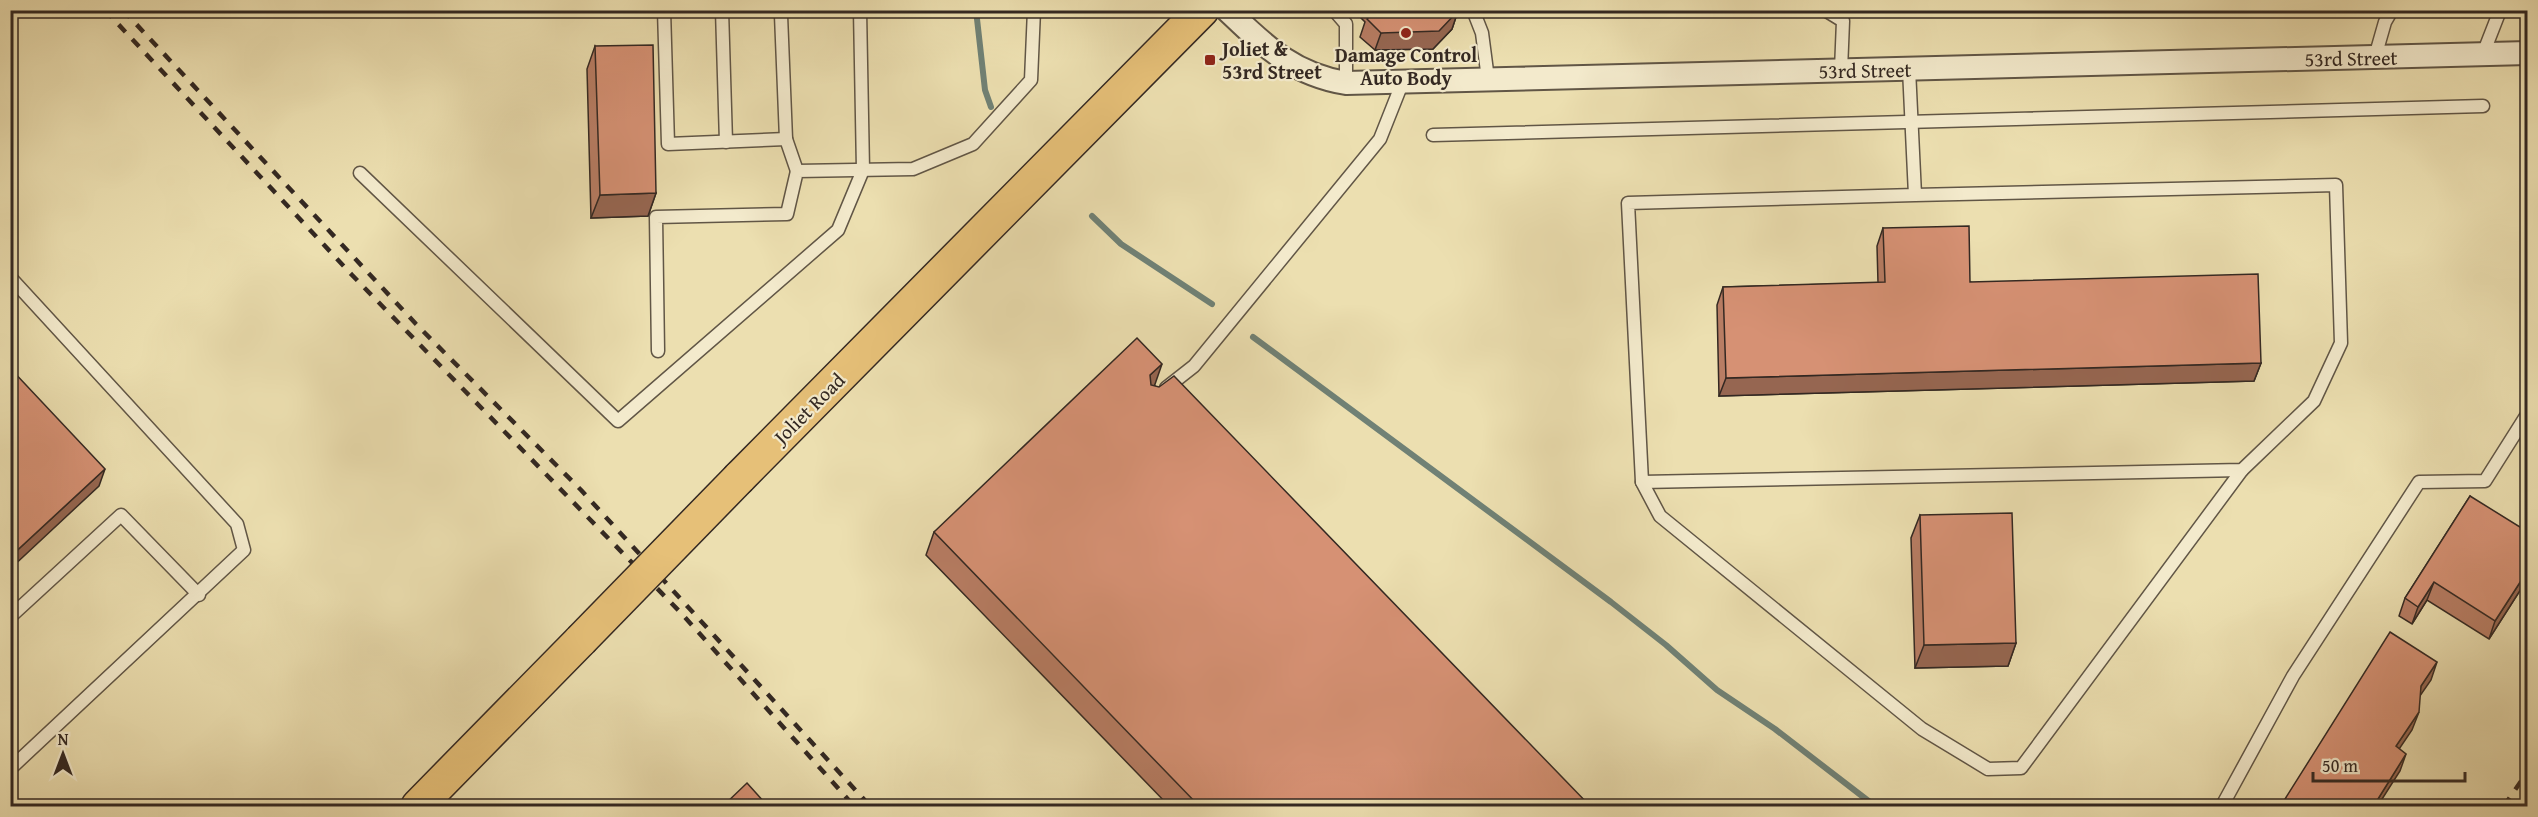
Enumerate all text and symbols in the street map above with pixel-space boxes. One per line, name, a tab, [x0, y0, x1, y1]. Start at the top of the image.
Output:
marker: Damage Control Auto Body	[1399, 26, 1413, 40]
place label: Joliet & 53rd Street	[1219, 34, 1322, 86]
place label: Damage Control Auto Body	[1335, 40, 1477, 92]
street label: 53rd Street	[2304, 43, 2398, 73]
marker: Joliet & 53rd Street	[1203, 53, 1217, 67]
street label: 53rd Street	[1818, 55, 1912, 85]
street label: Joliet Road	[765, 366, 851, 452]
north arrow	[33, 724, 93, 784]
text: N	[58, 727, 69, 751]
scale bar	[2313, 745, 2464, 783]
text: 50 m	[2322, 752, 2358, 779]

